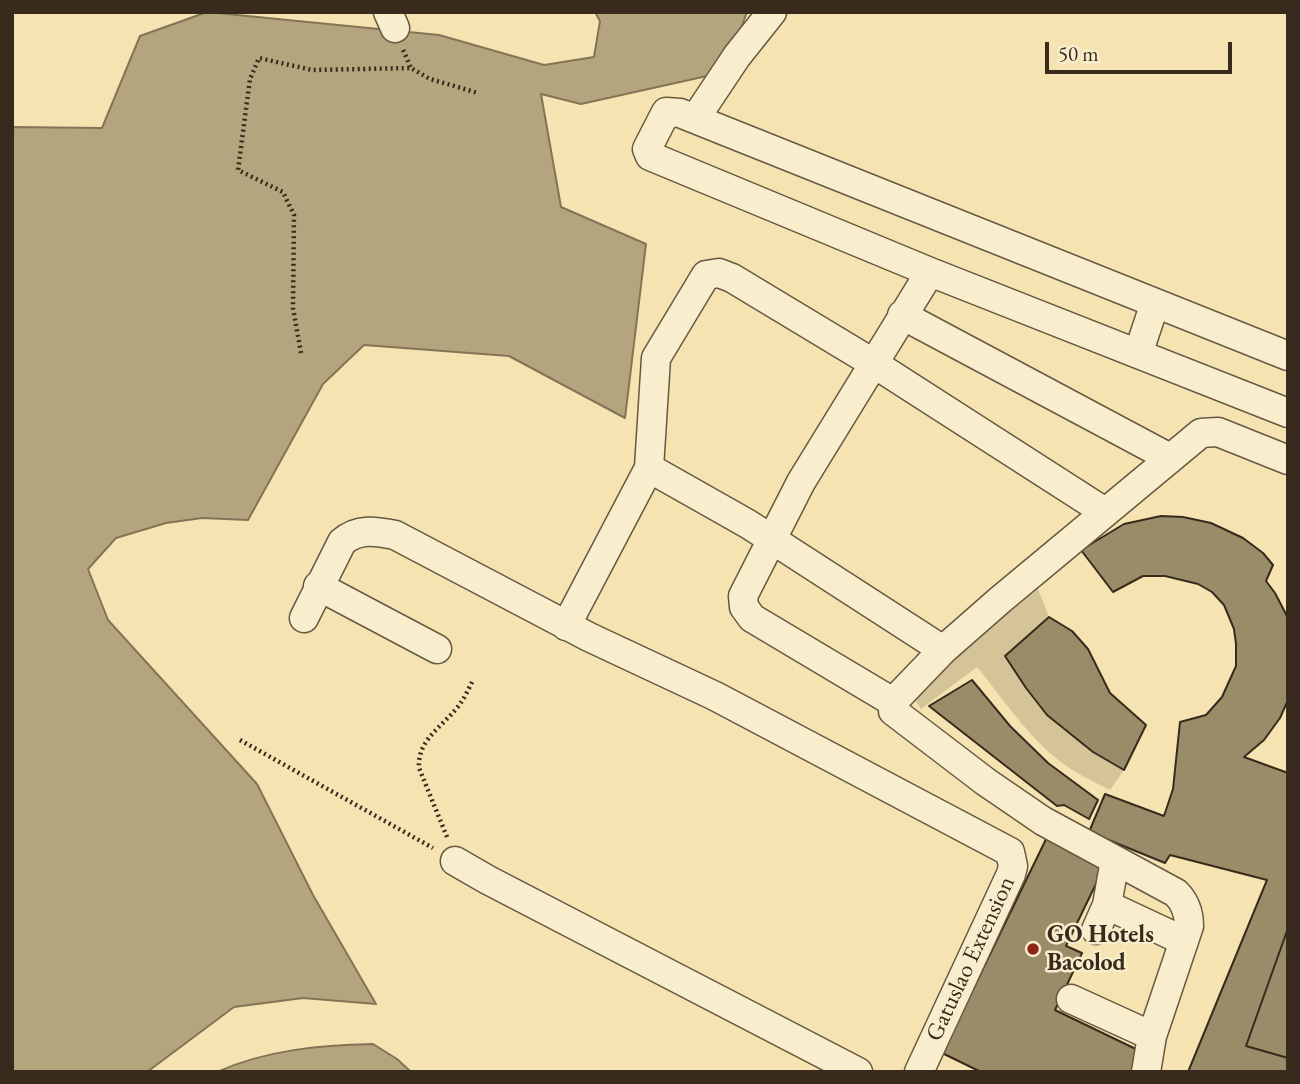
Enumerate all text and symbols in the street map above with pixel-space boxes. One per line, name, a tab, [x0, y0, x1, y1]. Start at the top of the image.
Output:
scale bar	[1048, 28, 1235, 72]
text: 50 m	[1058, 40, 1099, 67]
street label: Gatuslao Extension	[920, 872, 1022, 1046]
place label: GO Hotels Bacolod	[1047, 921, 1154, 977]
marker: GO Hotels Bacolod	[1025, 941, 1041, 957]

